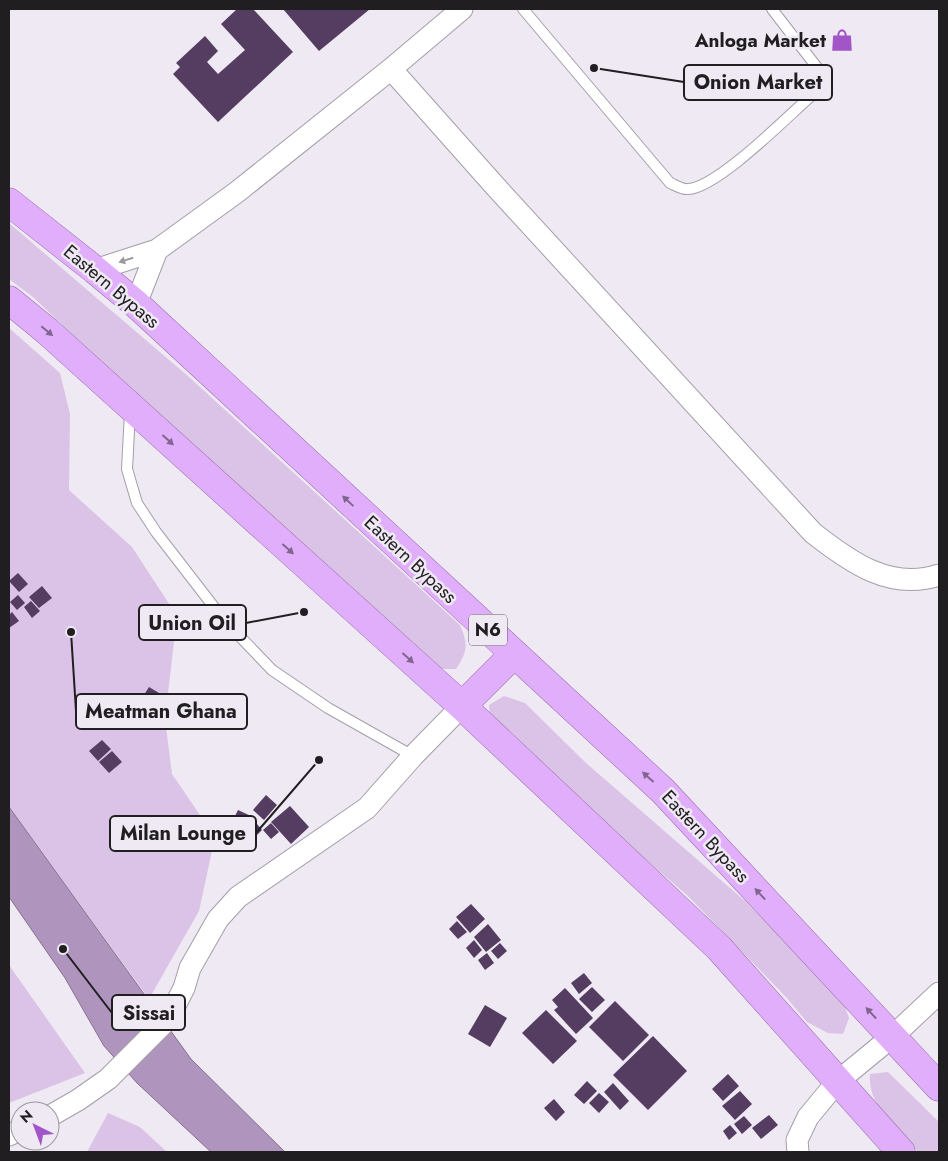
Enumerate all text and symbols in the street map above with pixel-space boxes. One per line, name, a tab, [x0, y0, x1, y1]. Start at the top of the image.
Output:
place label: Anloga Market	[694, 27, 826, 54]
shop icon: Anloga Market	[829, 27, 855, 53]
callout: Onion Market	[684, 65, 832, 100]
text: Onion Market	[694, 68, 823, 97]
street label: Eastern Bypass	[58, 238, 166, 335]
one-way arrow	[119, 257, 134, 264]
one-way arrow	[40, 325, 52, 337]
one-way arrow	[161, 434, 174, 445]
one-way arrow	[342, 495, 354, 507]
street label: Eastern Bypass	[358, 509, 463, 610]
one-way arrow	[281, 543, 293, 555]
callout: Union Oil	[139, 605, 246, 640]
text: Union Oil	[148, 609, 236, 638]
road number: N6	[469, 614, 507, 646]
one-way arrow	[402, 652, 414, 664]
callout: Meatman Ghana	[76, 694, 247, 729]
text: Meatman Ghana	[85, 697, 237, 726]
one-way arrow	[641, 771, 654, 782]
street label: Eastern Bypass	[656, 784, 756, 889]
callout: Milan Lounge	[110, 816, 256, 851]
text: Milan Lounge	[120, 819, 246, 848]
one-way arrow	[754, 888, 766, 900]
callout: Sissai	[112, 995, 185, 1030]
text: Sissai	[123, 999, 175, 1028]
one-way arrow	[865, 1007, 877, 1019]
north arrow	[10, 1101, 60, 1151]
text: N	[15, 1105, 37, 1127]

